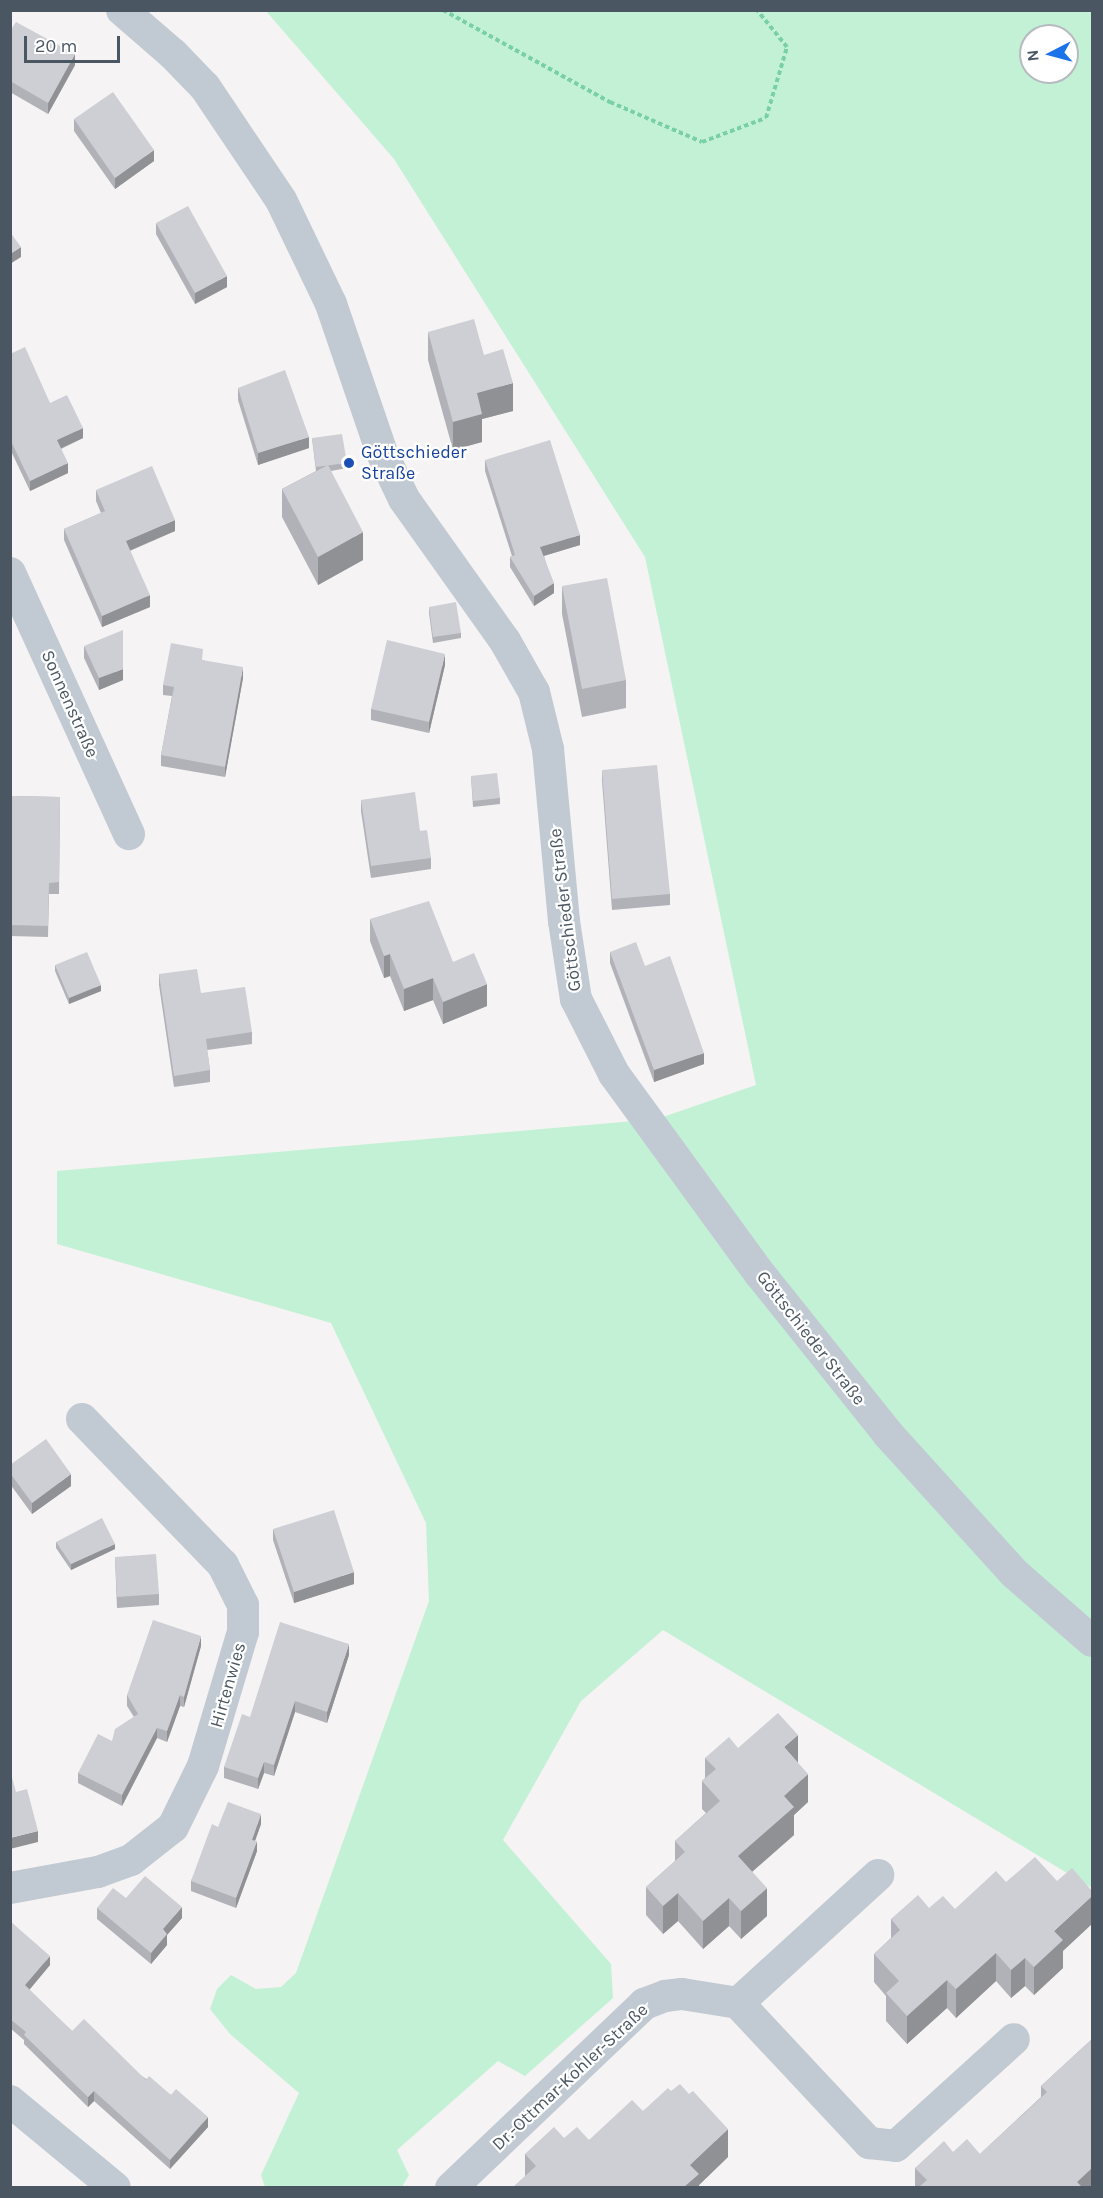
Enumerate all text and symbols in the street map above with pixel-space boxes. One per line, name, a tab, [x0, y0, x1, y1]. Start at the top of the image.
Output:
scale bar	[27, 24, 123, 62]
north arrow	[1019, 24, 1079, 84]
text: 20 m	[35, 35, 77, 57]
text: N	[1023, 49, 1043, 62]
place label: Göttschieder Straße	[361, 442, 467, 484]
marker: Göttschieder Straße	[342, 456, 356, 470]
street label: Sonnenstraße	[37, 647, 103, 761]
street label: Göttschieder Straße	[544, 827, 586, 993]
street label: Göttschieder Straße	[752, 1267, 870, 1409]
street label: Hirtenwies	[206, 1640, 250, 1730]
street label: Dr.-Ottmar-Kohler-Straße	[487, 1999, 653, 2155]

